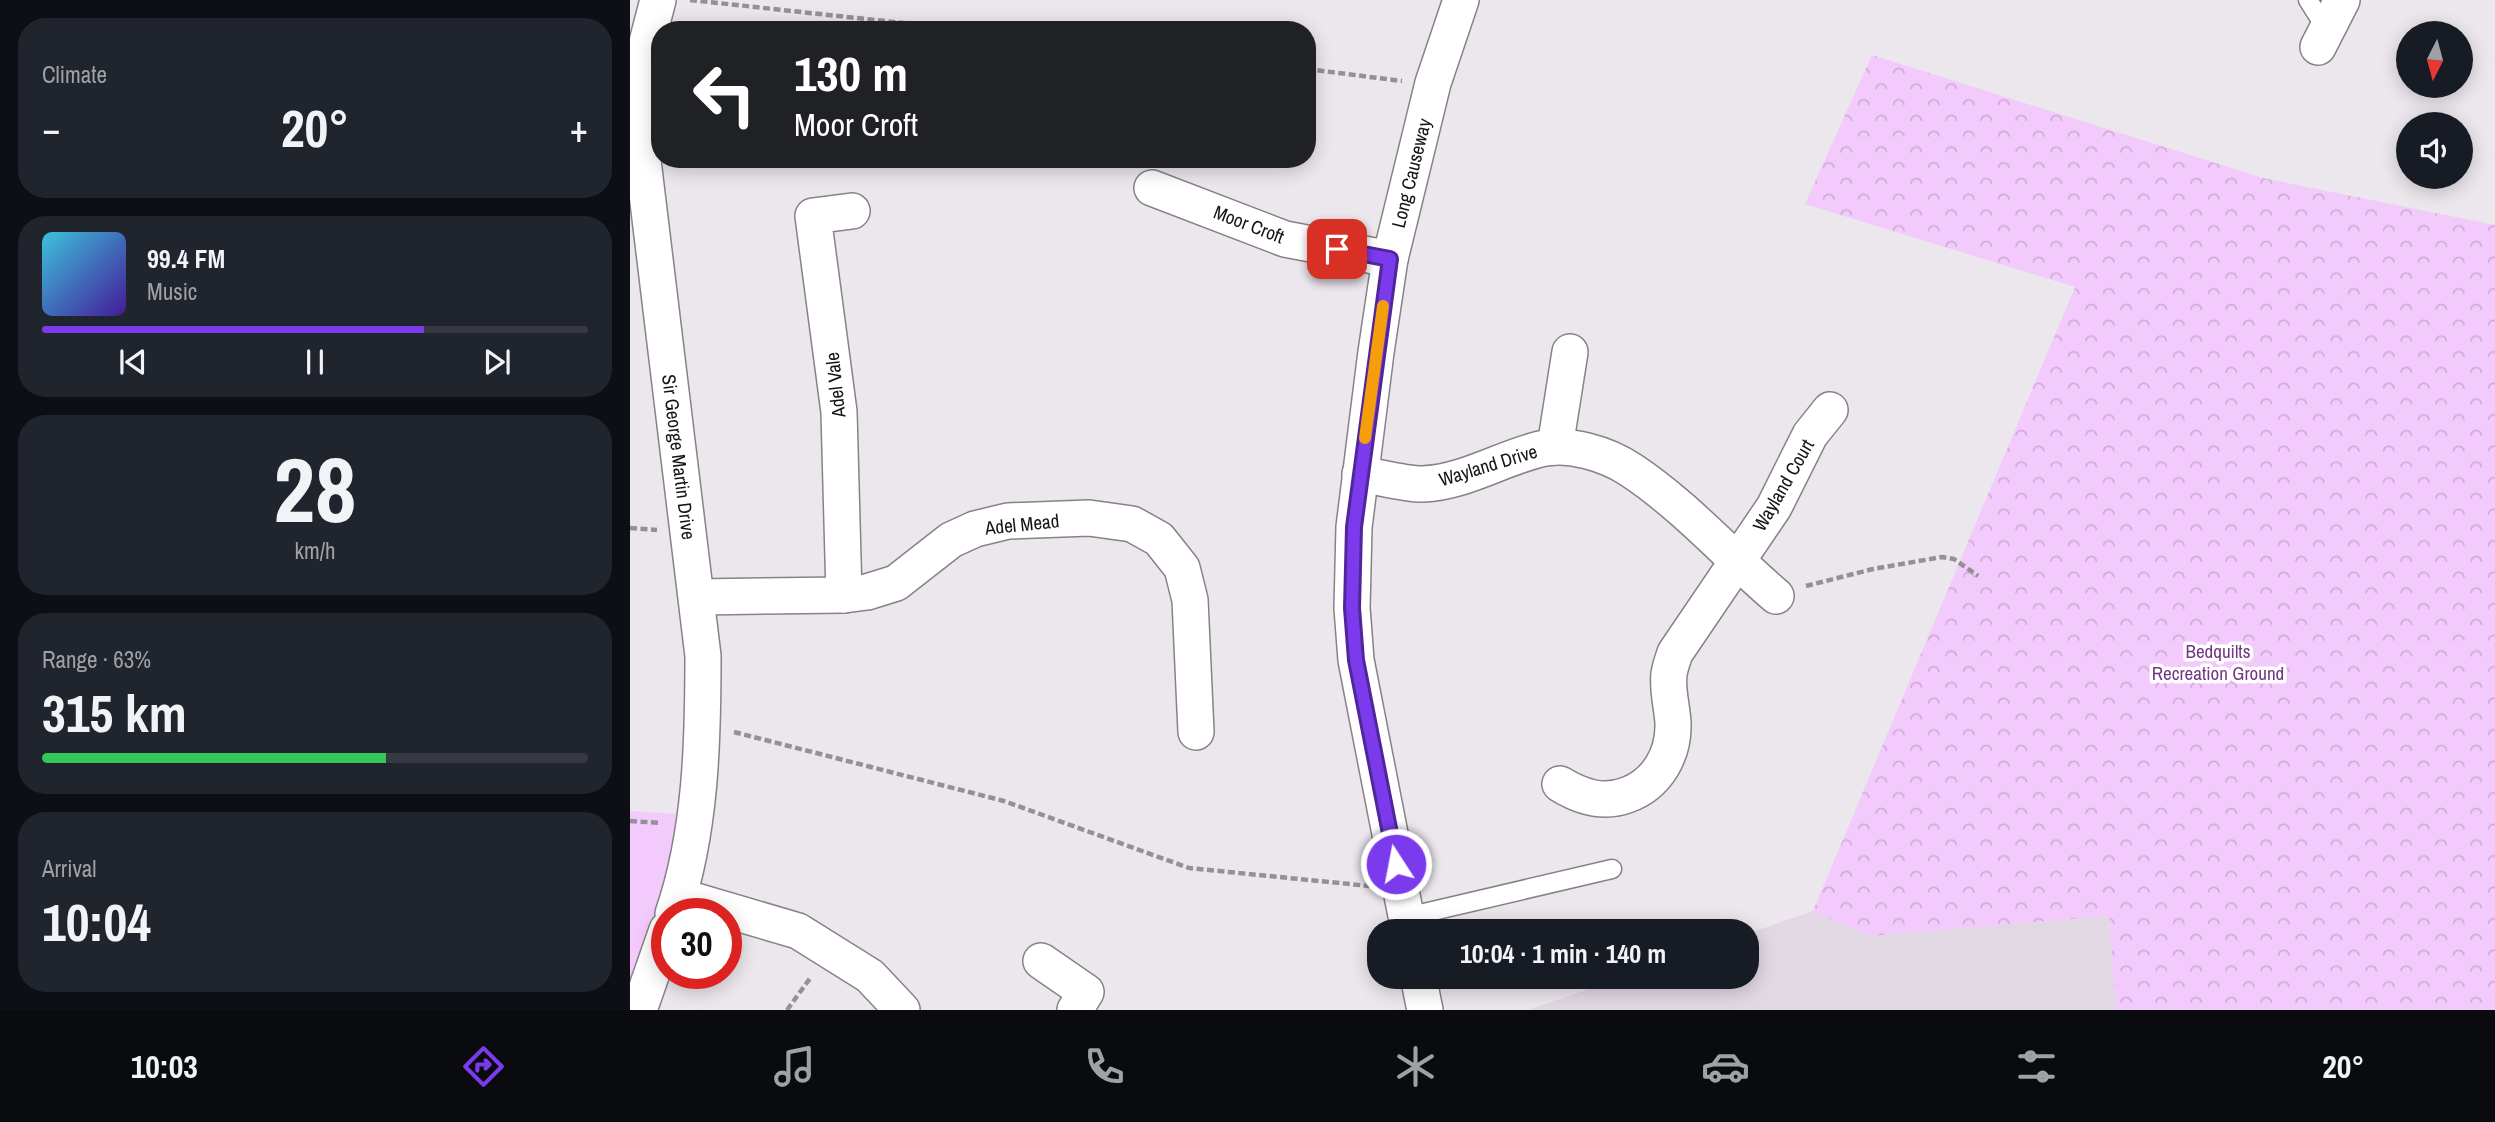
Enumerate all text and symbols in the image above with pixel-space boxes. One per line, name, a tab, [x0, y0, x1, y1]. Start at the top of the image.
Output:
north arrow	[2396, 21, 2473, 98]
map controls	[2396, 21, 2473, 189]
text: 130 m	[794, 40, 908, 106]
icon: left	[679, 49, 770, 140]
text: Climate	[42, 59, 107, 90]
text: 20°	[281, 93, 349, 163]
text: −	[42, 103, 60, 154]
text: +	[570, 103, 588, 154]
text: Moor Croft	[794, 103, 918, 146]
button: sound	[2396, 112, 2473, 189]
street label: Long Causeway	[1385, 115, 1437, 230]
street label: Moor Croft	[1210, 199, 1289, 250]
pin	[1307, 219, 1367, 279]
icon: arrive	[1318, 230, 1356, 268]
text: 99.4 FM	[147, 241, 225, 276]
text: Music	[147, 276, 197, 307]
icon: previous	[114, 343, 152, 381]
icon: pause	[296, 343, 334, 381]
icon: next	[478, 343, 516, 381]
street label: Adel Vale	[819, 351, 851, 420]
street label: Sir George Martin Drive	[656, 373, 702, 541]
text: 28	[274, 428, 357, 550]
street label: Wayland Court	[1746, 434, 1820, 536]
street label: Wayland Drive	[1436, 438, 1540, 492]
street label: Adel Mead	[983, 507, 1060, 541]
text: km/h	[295, 535, 335, 566]
park label: Bedquilts Recreation Ground	[2152, 638, 2284, 686]
text: Range · 63%	[42, 644, 151, 675]
text: 315 km	[42, 678, 187, 748]
position arrow	[1359, 827, 1433, 901]
text: Arrival	[42, 853, 97, 884]
text: 10:04	[42, 887, 151, 957]
speed limit sign: 30	[651, 898, 742, 989]
text: 10:04 · 1 min · 140 m	[1460, 936, 1666, 971]
icon: directions	[459, 1042, 508, 1091]
icon: music	[770, 1042, 819, 1091]
icon: phone	[1080, 1042, 1129, 1091]
icon: climate	[1391, 1042, 1440, 1091]
icon: car	[1701, 1042, 1750, 1091]
icon: filters	[2012, 1042, 2061, 1091]
text: 10:03	[131, 1045, 198, 1088]
text: 20°	[2322, 1045, 2364, 1088]

